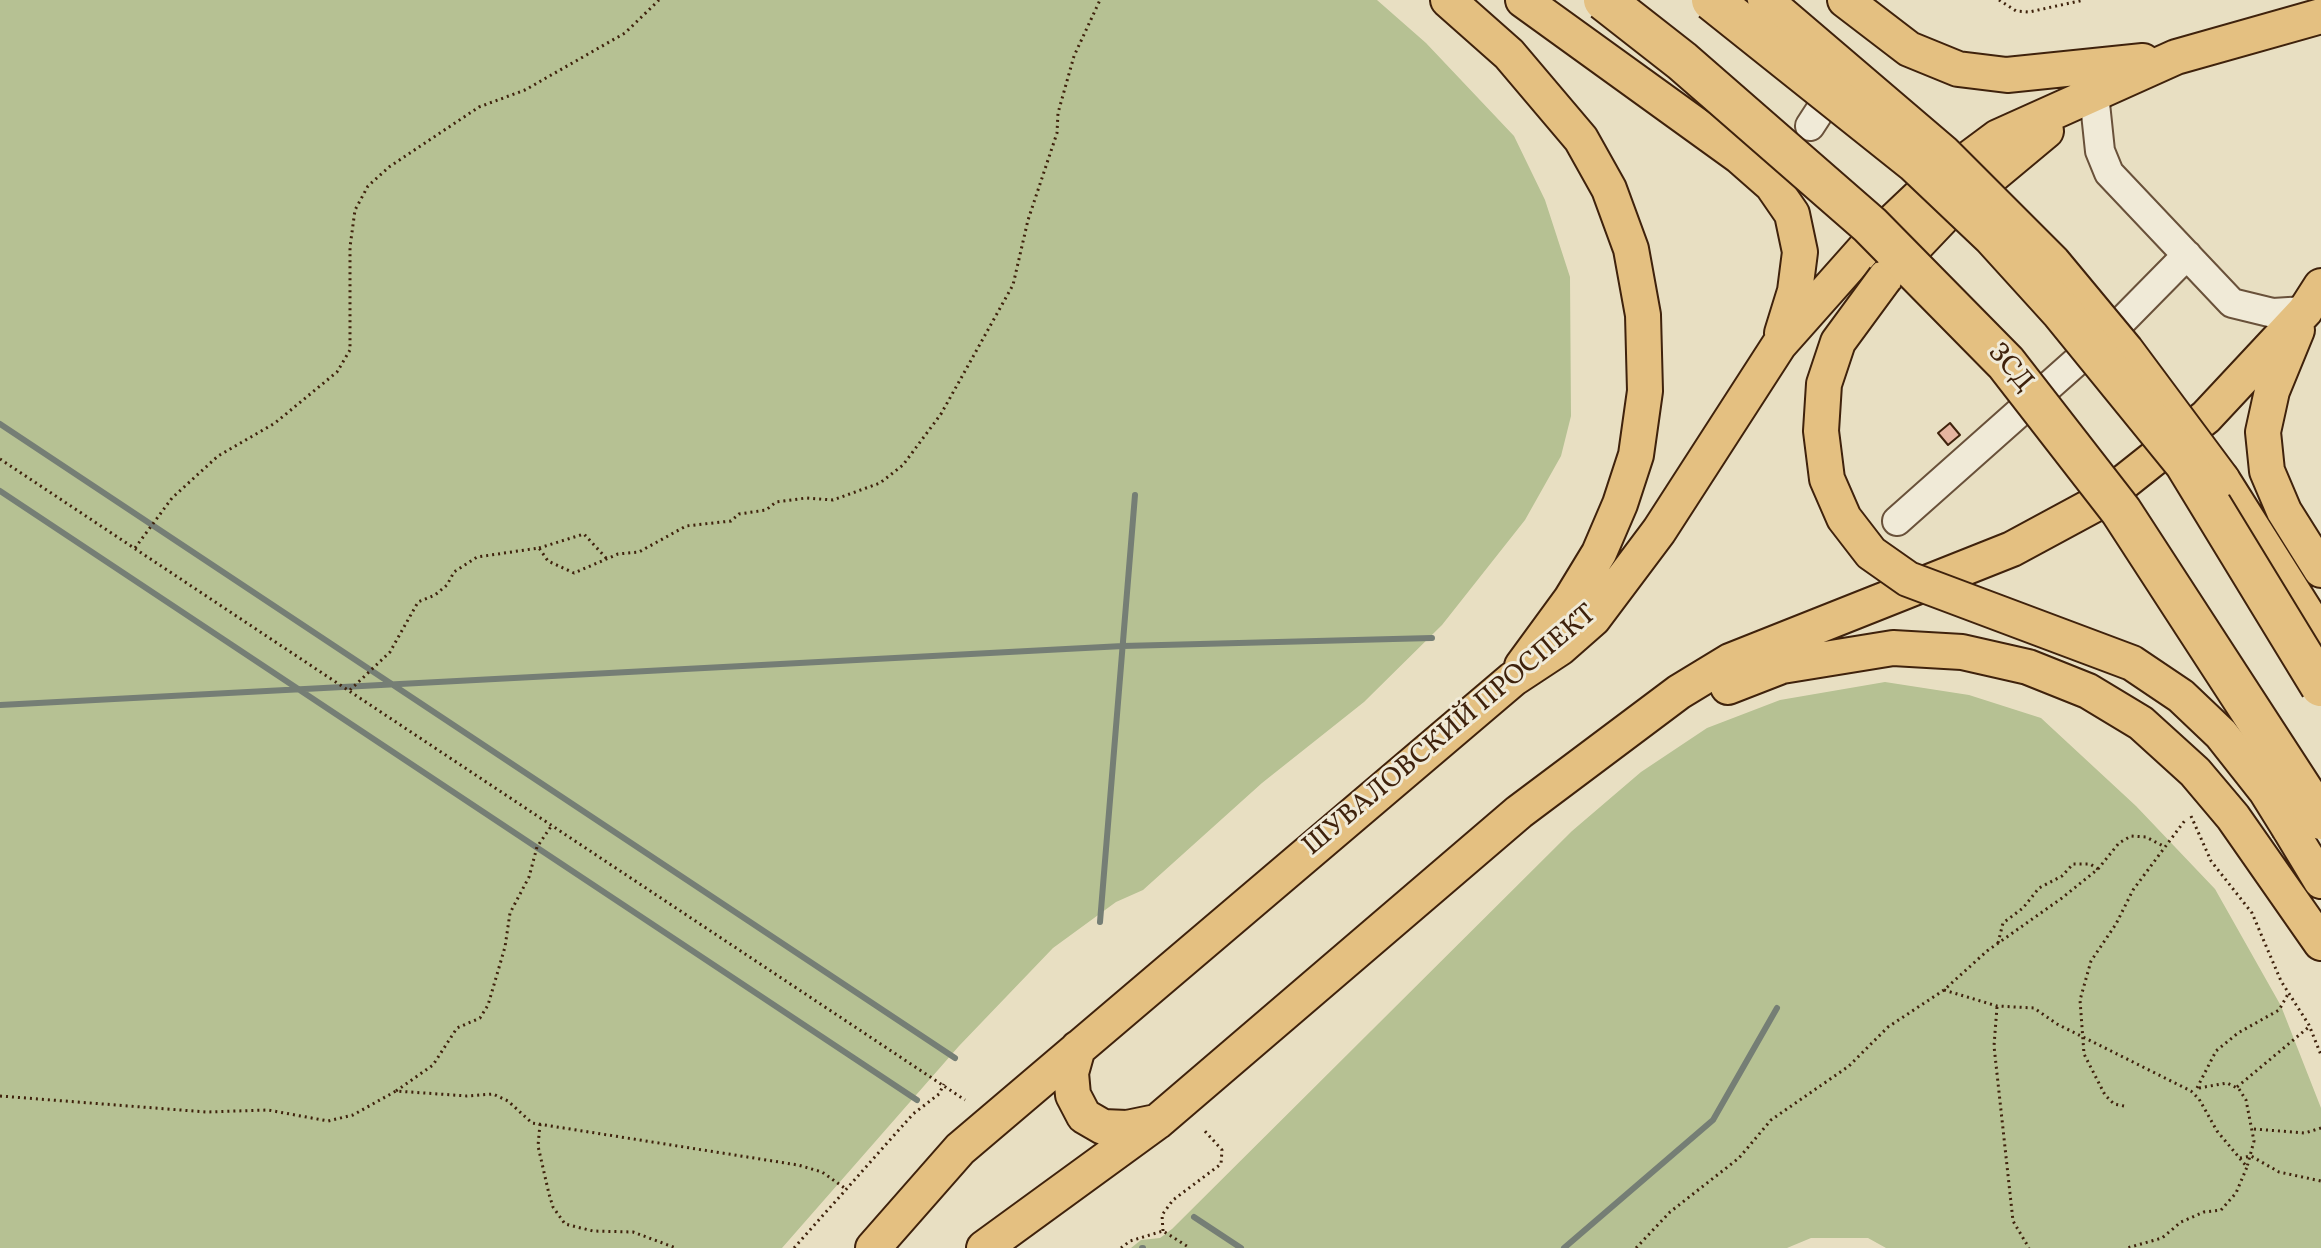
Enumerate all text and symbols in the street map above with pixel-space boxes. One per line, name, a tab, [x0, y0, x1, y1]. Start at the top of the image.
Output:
street label: ЗСД	[1979, 338, 2039, 400]
street label: ШУВАЛОВСКИЙ ПРОСПЕКТ	[1297, 599, 1605, 865]

